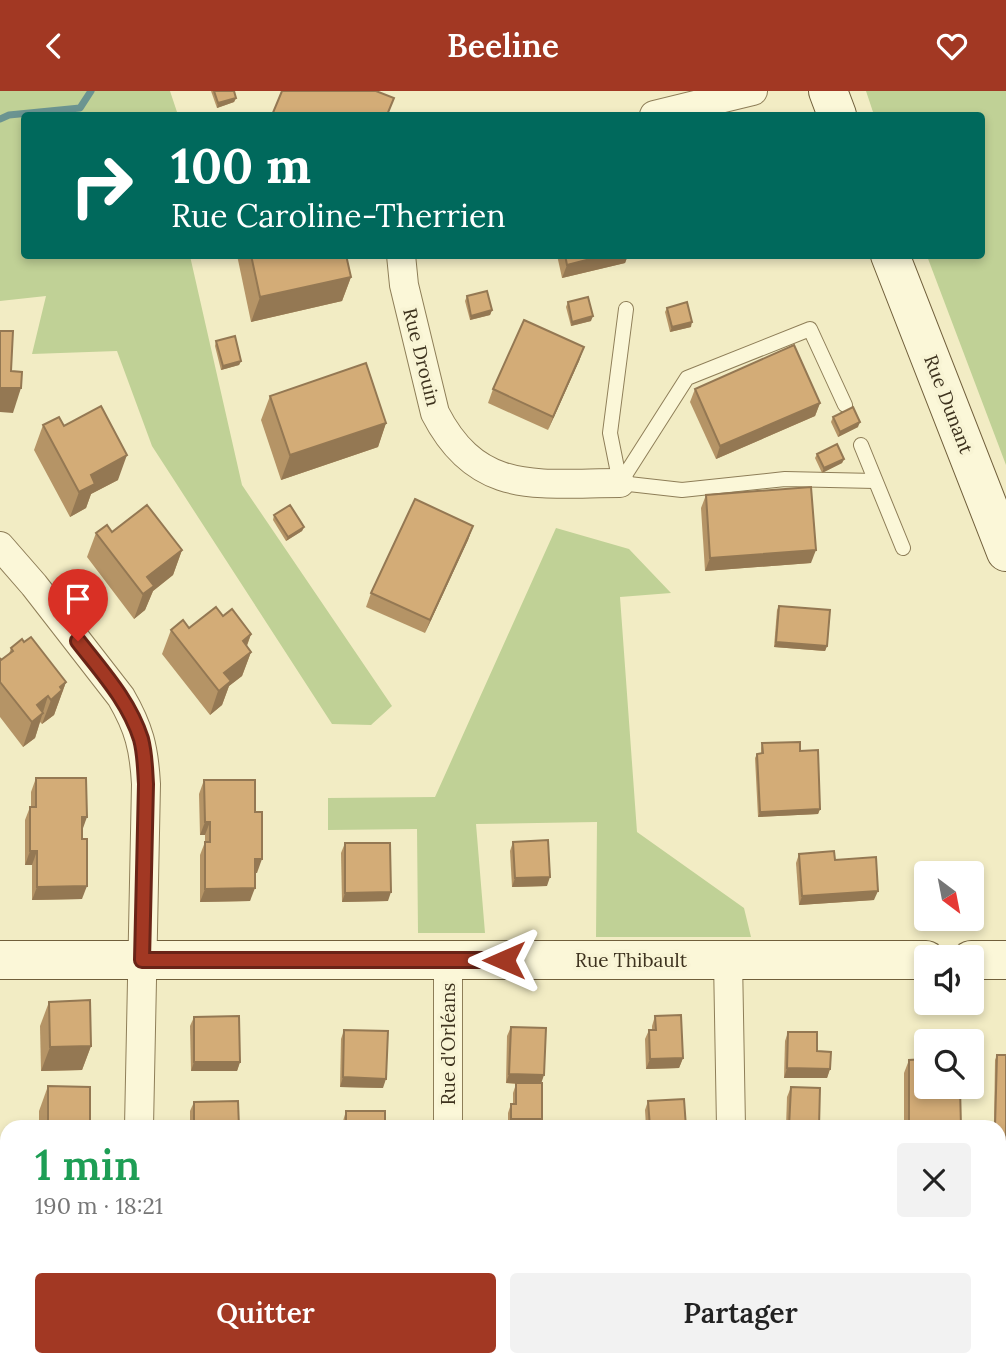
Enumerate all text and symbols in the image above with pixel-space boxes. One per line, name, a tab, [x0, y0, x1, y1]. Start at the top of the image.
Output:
text: Beeline	[447, 25, 559, 66]
icon: back	[35, 27, 73, 65]
icon: heart	[933, 27, 971, 65]
text: 100 m	[171, 134, 311, 196]
icon: right	[56, 140, 147, 231]
text: Rue Caroline-Therrien	[171, 195, 506, 236]
street label: Rue Drouin	[398, 306, 446, 408]
street label: Rue Dunant	[919, 351, 979, 458]
pin	[48, 569, 108, 641]
icon: arrive	[59, 580, 97, 618]
north arrow	[914, 861, 984, 931]
map controls	[914, 861, 984, 1099]
position arrow	[467, 923, 541, 997]
button: sound	[914, 945, 984, 1015]
street label: Rue Thibault	[575, 948, 688, 972]
street label: Rue d'Orléans	[436, 982, 460, 1105]
button: search	[914, 1029, 984, 1099]
text: 1 min	[35, 1138, 140, 1192]
button: close	[897, 1143, 971, 1217]
text: 190 m · 18:21	[35, 1191, 163, 1220]
button: Quitter	[35, 1273, 496, 1353]
button: Partager	[510, 1273, 971, 1353]

